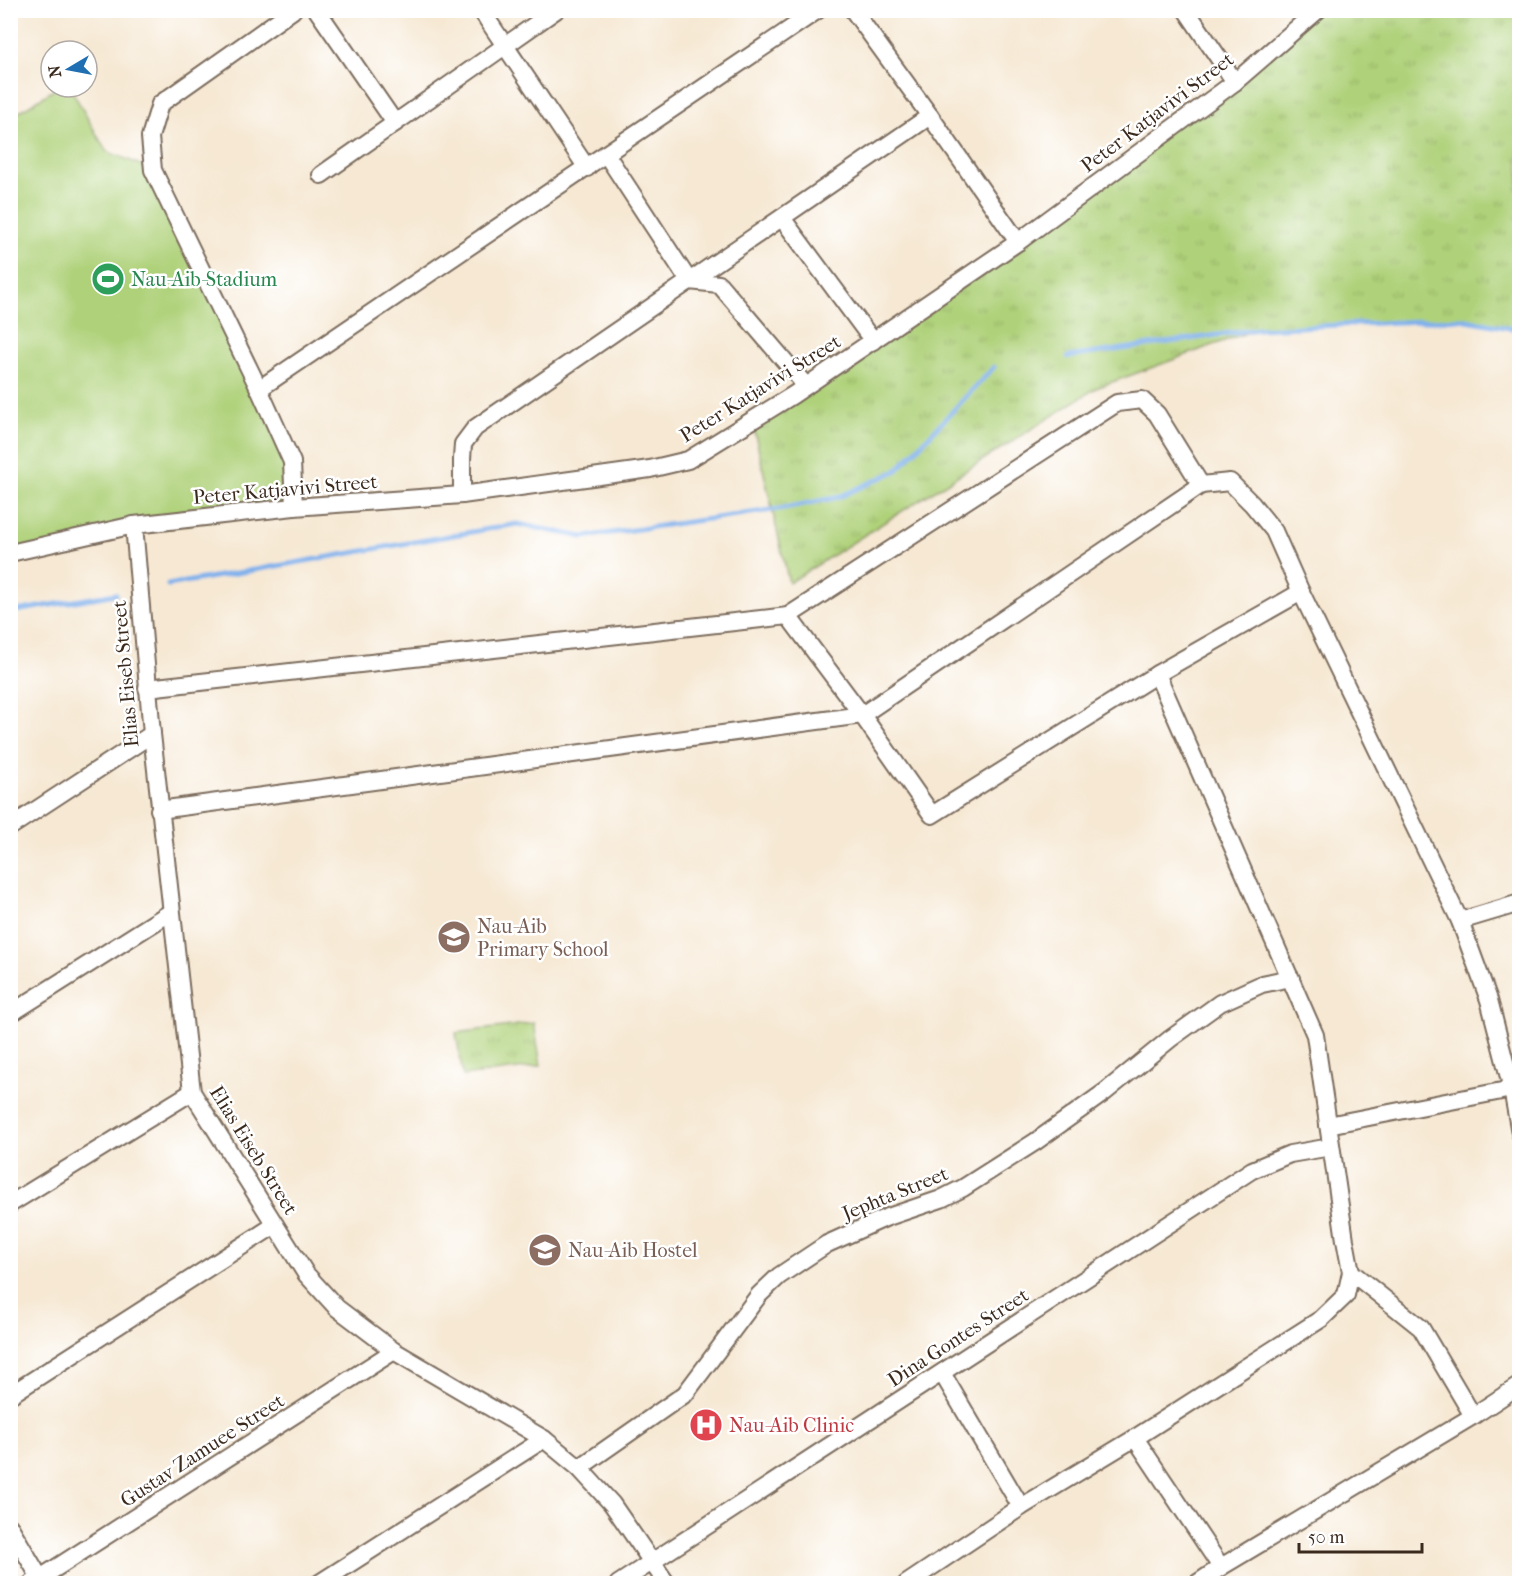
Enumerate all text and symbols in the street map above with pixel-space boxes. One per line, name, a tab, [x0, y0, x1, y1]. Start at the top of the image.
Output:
north arrow	[39, 39, 99, 99]
street label: Peter Katjavivi Street	[1076, 48, 1238, 177]
text: N	[44, 63, 65, 79]
sports icon: Nau-Aib-Stadium	[90, 261, 126, 297]
place label: Nau-Aib-Stadium	[131, 268, 277, 291]
street label: Peter Katjavivi Street	[676, 330, 845, 447]
street label: Peter Katjavivi Street	[192, 470, 378, 509]
street label: Elias Eiseb Street	[108, 599, 143, 748]
place label: Nau-Aib Primary School	[477, 915, 609, 961]
school or university icon: Nau-Aib Primary School	[436, 919, 472, 955]
street label: Elias Eiseb Street	[205, 1082, 302, 1219]
street label: Jephta Street	[837, 1162, 951, 1226]
school or university icon: Nau-Aib Hostel	[527, 1232, 563, 1268]
place label: Nau-Aib Hostel	[568, 1239, 698, 1262]
street label: Dina Gontes Street	[883, 1283, 1033, 1392]
street label: Gustav Zamuee Street	[116, 1389, 288, 1512]
hospital icon: Nau-Aib Clinic	[688, 1407, 724, 1443]
place label: Nau-Aib Clinic	[729, 1414, 854, 1437]
scale bar	[1299, 1516, 1422, 1554]
text: 50 m	[1308, 1527, 1345, 1548]

